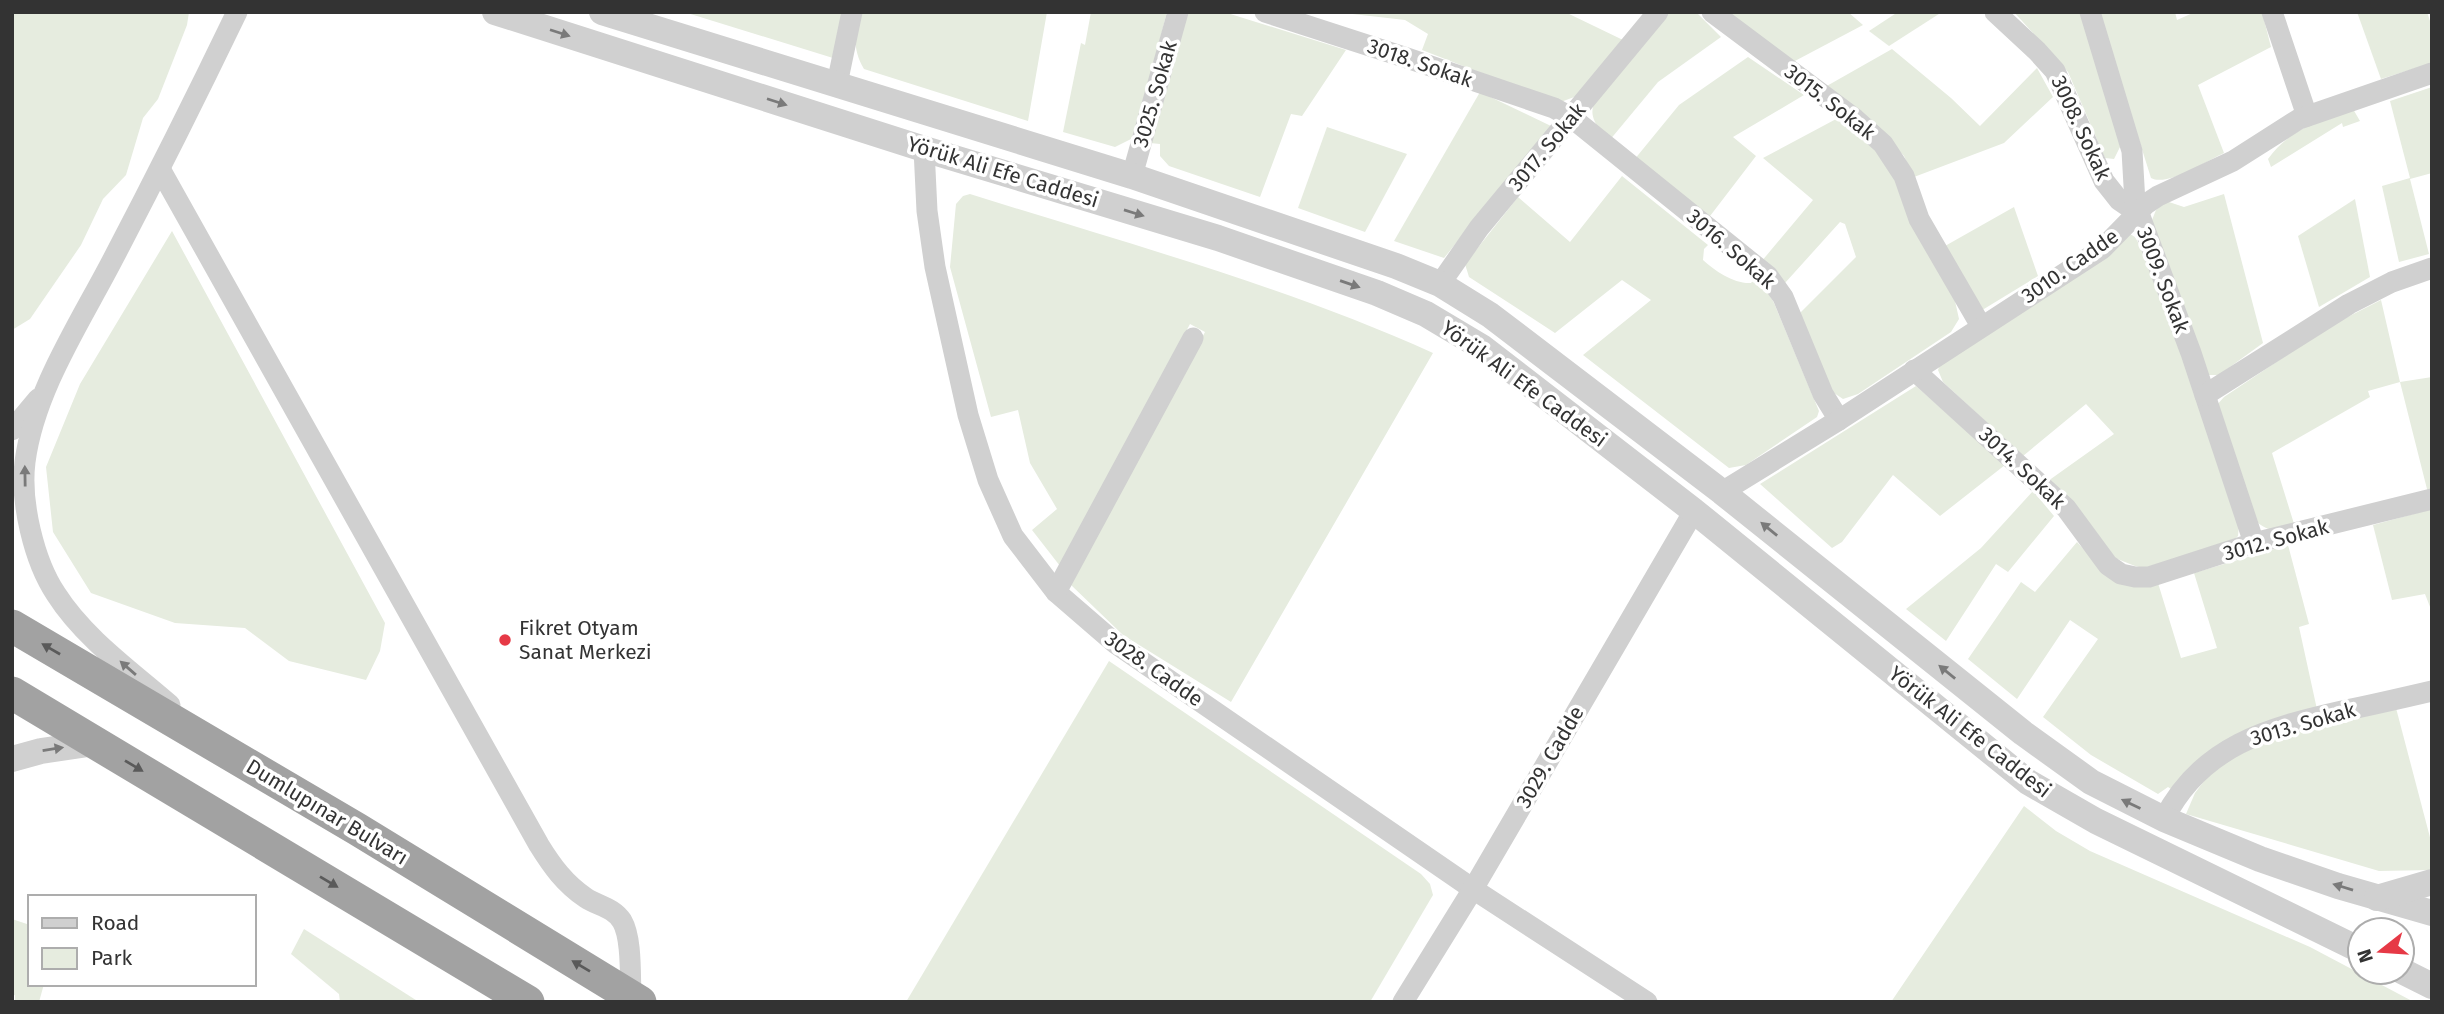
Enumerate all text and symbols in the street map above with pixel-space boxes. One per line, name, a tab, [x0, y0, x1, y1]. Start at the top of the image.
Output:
one-way arrow	[549, 28, 570, 39]
street label: 3018. Sokak	[1364, 33, 1476, 93]
street label: 3025. Sokak	[1127, 37, 1183, 150]
street label: 3015. Sokak	[1779, 58, 1881, 146]
street label: 3008. Sokak	[2045, 72, 2117, 185]
one-way arrow	[766, 97, 787, 108]
street label: 3017. Sokak	[1503, 97, 1592, 196]
street label: Yörük Ali Efe Caddesi	[904, 131, 1102, 213]
street label: 3016. Sokak	[1681, 203, 1781, 295]
one-way arrow	[1124, 208, 1145, 218]
street label: 3010. Cadde	[2016, 223, 2124, 309]
street label: 3009. Sokak	[2131, 223, 2195, 337]
one-way arrow	[1340, 279, 1361, 290]
street label: Yörük Ali Efe Caddesi	[1436, 315, 1612, 453]
street label: 3014. Sokak	[1973, 421, 2071, 515]
one-way arrow	[19, 465, 31, 487]
street label: 3012. Sokak	[2220, 513, 2332, 567]
one-way arrow	[1761, 522, 1779, 537]
place label: Fikret Otyam Sanat Merkezi	[519, 615, 652, 665]
street label: 3028. Cadde	[1100, 626, 1208, 712]
marker: Fikret Otyam Sanat Merkezi	[497, 632, 513, 648]
one-way arrow	[42, 643, 61, 655]
one-way arrow	[119, 661, 136, 676]
street label: Yörük Ali Efe Caddesi	[1884, 661, 2056, 803]
one-way arrow	[1938, 664, 1956, 679]
street label: 3013. Sokak	[2247, 697, 2359, 751]
street label: 3029. Cadde	[1510, 701, 1590, 813]
one-way arrow	[42, 743, 64, 754]
street label: Dumlupınar Bulvarı	[241, 753, 413, 871]
one-way arrow	[124, 759, 143, 772]
one-way arrow	[2121, 798, 2141, 809]
one-way arrow	[320, 876, 339, 889]
one-way arrow	[2332, 881, 2353, 892]
legend	[28, 895, 256, 986]
text: Road	[91, 910, 139, 936]
north arrow	[2346, 916, 2416, 986]
text: Park	[91, 945, 133, 971]
text: N	[2352, 946, 2378, 965]
one-way arrow	[572, 960, 591, 972]

